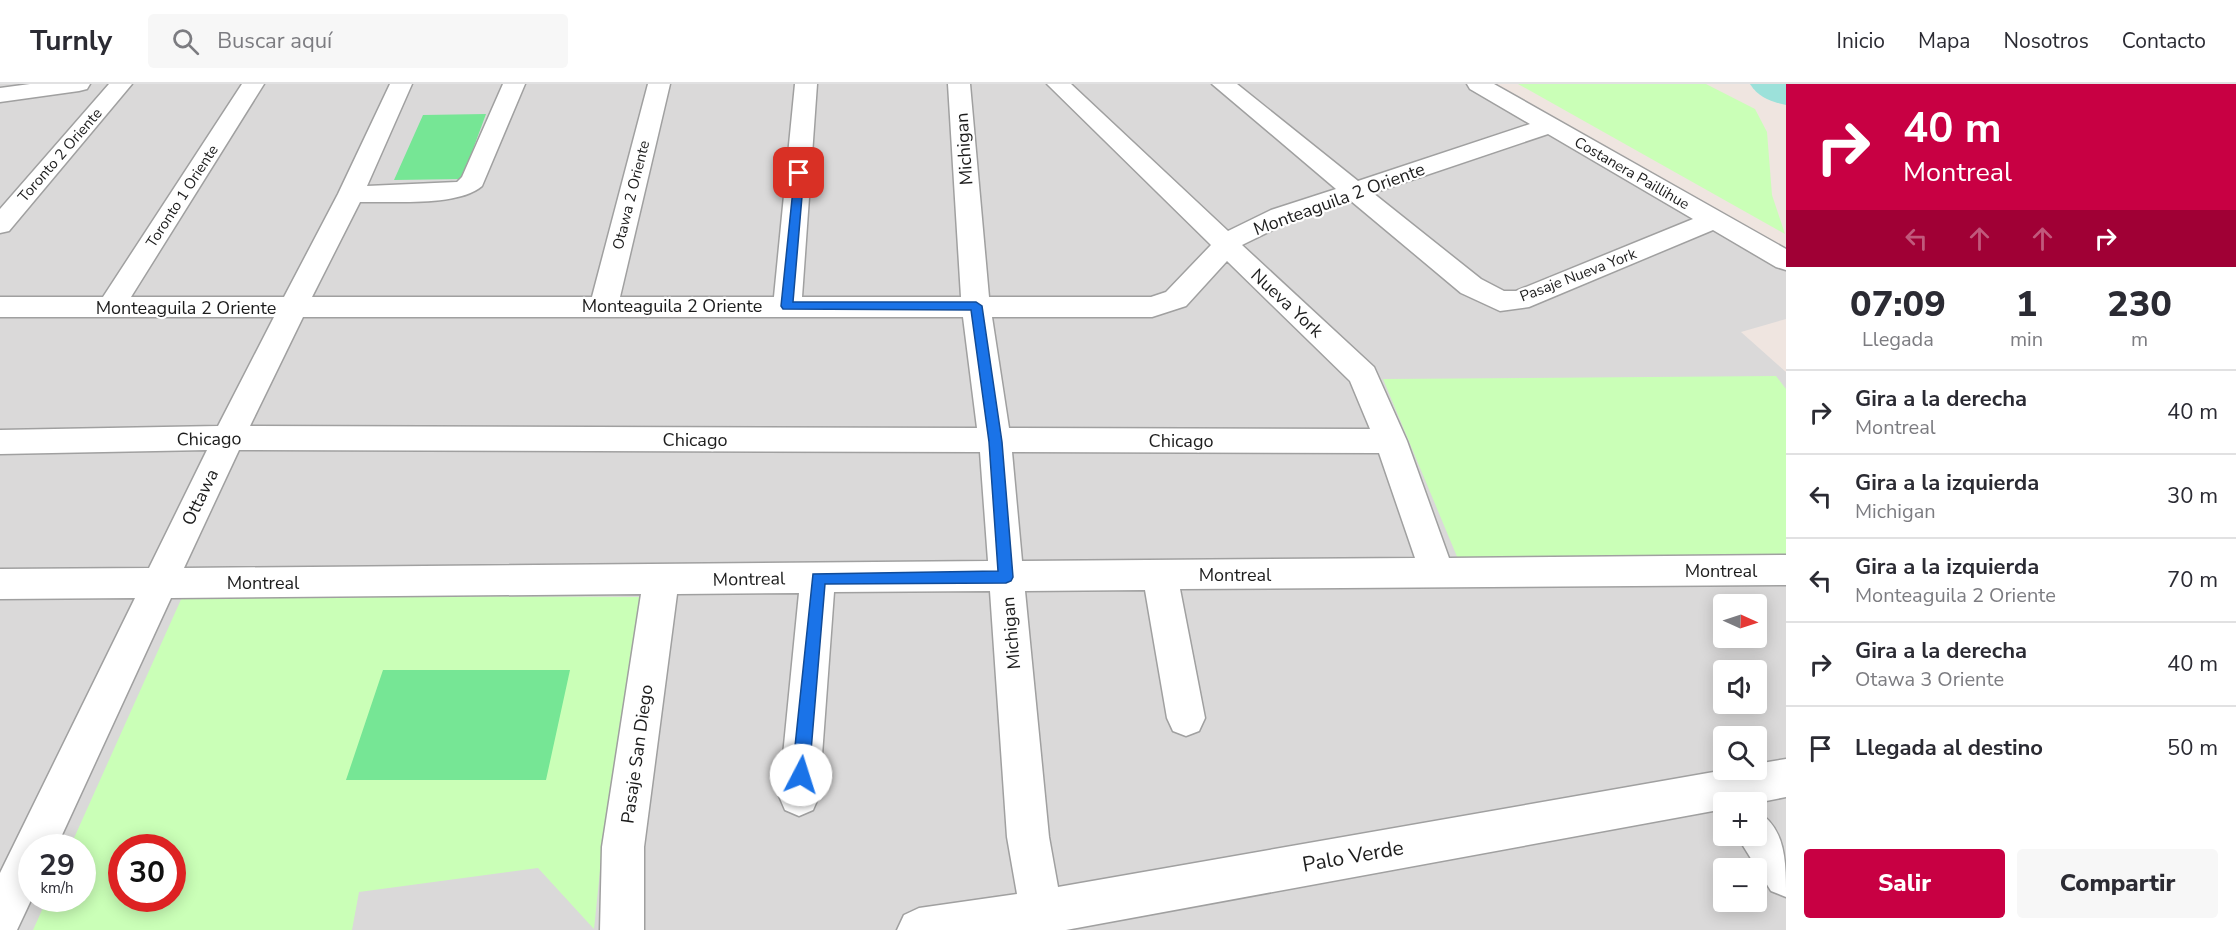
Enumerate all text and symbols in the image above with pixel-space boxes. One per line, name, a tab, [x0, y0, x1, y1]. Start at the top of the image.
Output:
search box	[148, 14, 568, 68]
text: Turnly	[30, 22, 112, 60]
icon: search	[169, 25, 202, 58]
text: Buscar aquí	[217, 26, 332, 56]
text: Inicio	[1837, 27, 1885, 55]
text: Mapa	[1918, 27, 1970, 55]
text: Nosotros	[2003, 27, 2089, 55]
text: Contacto	[2122, 27, 2206, 55]
text: 40 m	[1903, 100, 2002, 157]
street label: Toronto 2 Oriente	[14, 104, 106, 206]
icon: right	[1804, 108, 1882, 186]
street label: Michigan	[949, 112, 979, 186]
street label: Costanera Paillihue	[1571, 132, 1693, 214]
street label: Otawa 2 Oriente	[608, 138, 654, 252]
street label: Toronto 1 Oriente	[141, 141, 223, 251]
pin	[773, 147, 824, 198]
text: Montreal	[1903, 154, 2012, 191]
icon: arrive	[782, 156, 815, 189]
street label: Monteaguila 2 Oriente	[1250, 157, 1428, 241]
icon: left	[1900, 222, 1933, 255]
icon: ahead	[1963, 222, 1996, 255]
icon: ahead	[2026, 222, 2059, 255]
icon: right	[2089, 222, 2122, 255]
street label: Pasaje Nueva York	[1517, 243, 1640, 306]
street label: Nueva York	[1246, 263, 1329, 343]
text: 07:09	[1850, 280, 1946, 329]
text: 1	[2016, 280, 2037, 329]
text: 230	[2107, 280, 2172, 329]
street label: Monteaguila 2 Oriente	[582, 294, 762, 318]
street label: Monteaguila 2 Oriente	[96, 296, 276, 320]
text: Llegada	[1862, 326, 1934, 353]
text: min	[2010, 326, 2043, 353]
text: m	[2131, 326, 2148, 353]
text: Gira a la derecha	[1855, 384, 2027, 414]
icon: right	[1804, 396, 1837, 429]
text: 40 m	[2167, 397, 2218, 427]
text: Montreal	[1855, 414, 1936, 441]
street label: Chicago	[176, 426, 242, 452]
street label: Chicago	[663, 428, 727, 452]
street label: Chicago	[1149, 429, 1213, 453]
street label: Ottawa	[176, 465, 224, 529]
text: Gira a la izquierda	[1855, 468, 2039, 498]
icon: left	[1804, 480, 1837, 513]
text: 30 m	[2167, 481, 2218, 511]
text: Michigan	[1855, 498, 1936, 525]
text: Gira a la izquierda	[1855, 552, 2039, 582]
street label: Montreal	[1685, 559, 1758, 583]
street label: Montreal	[1199, 563, 1272, 587]
icon: left	[1804, 564, 1837, 597]
text: 70 m	[2167, 565, 2218, 595]
street label: Montreal	[712, 566, 786, 592]
street label: Montreal	[227, 571, 300, 595]
text: Monteaguila 2 Oriente	[1855, 582, 2056, 609]
north arrow	[1713, 594, 1767, 648]
map controls	[1713, 594, 1767, 912]
street label: Michigan	[996, 596, 1026, 670]
text: Gira a la derecha	[1855, 636, 2027, 666]
icon: right	[1804, 648, 1837, 681]
text: 40 m	[2167, 649, 2218, 679]
button: sound	[1713, 660, 1767, 714]
text: Otawa 3 Oriente	[1855, 666, 2004, 693]
street label: Pasaje San Diego	[615, 683, 659, 825]
button: search	[1713, 726, 1767, 780]
icon: arrive	[1804, 732, 1837, 765]
text: Llegada al destino	[1855, 733, 2043, 763]
text: 50 m	[2167, 733, 2218, 763]
position arrow	[769, 743, 833, 807]
button: +	[1713, 792, 1767, 846]
street label: Palo Verde	[1300, 833, 1406, 879]
speed limit sign: 30	[108, 834, 186, 912]
text: 29	[39, 845, 75, 886]
button: Salir	[1804, 849, 2005, 918]
button: Compartir	[2017, 849, 2218, 918]
button: −	[1713, 858, 1767, 912]
text: km/h	[40, 878, 74, 898]

